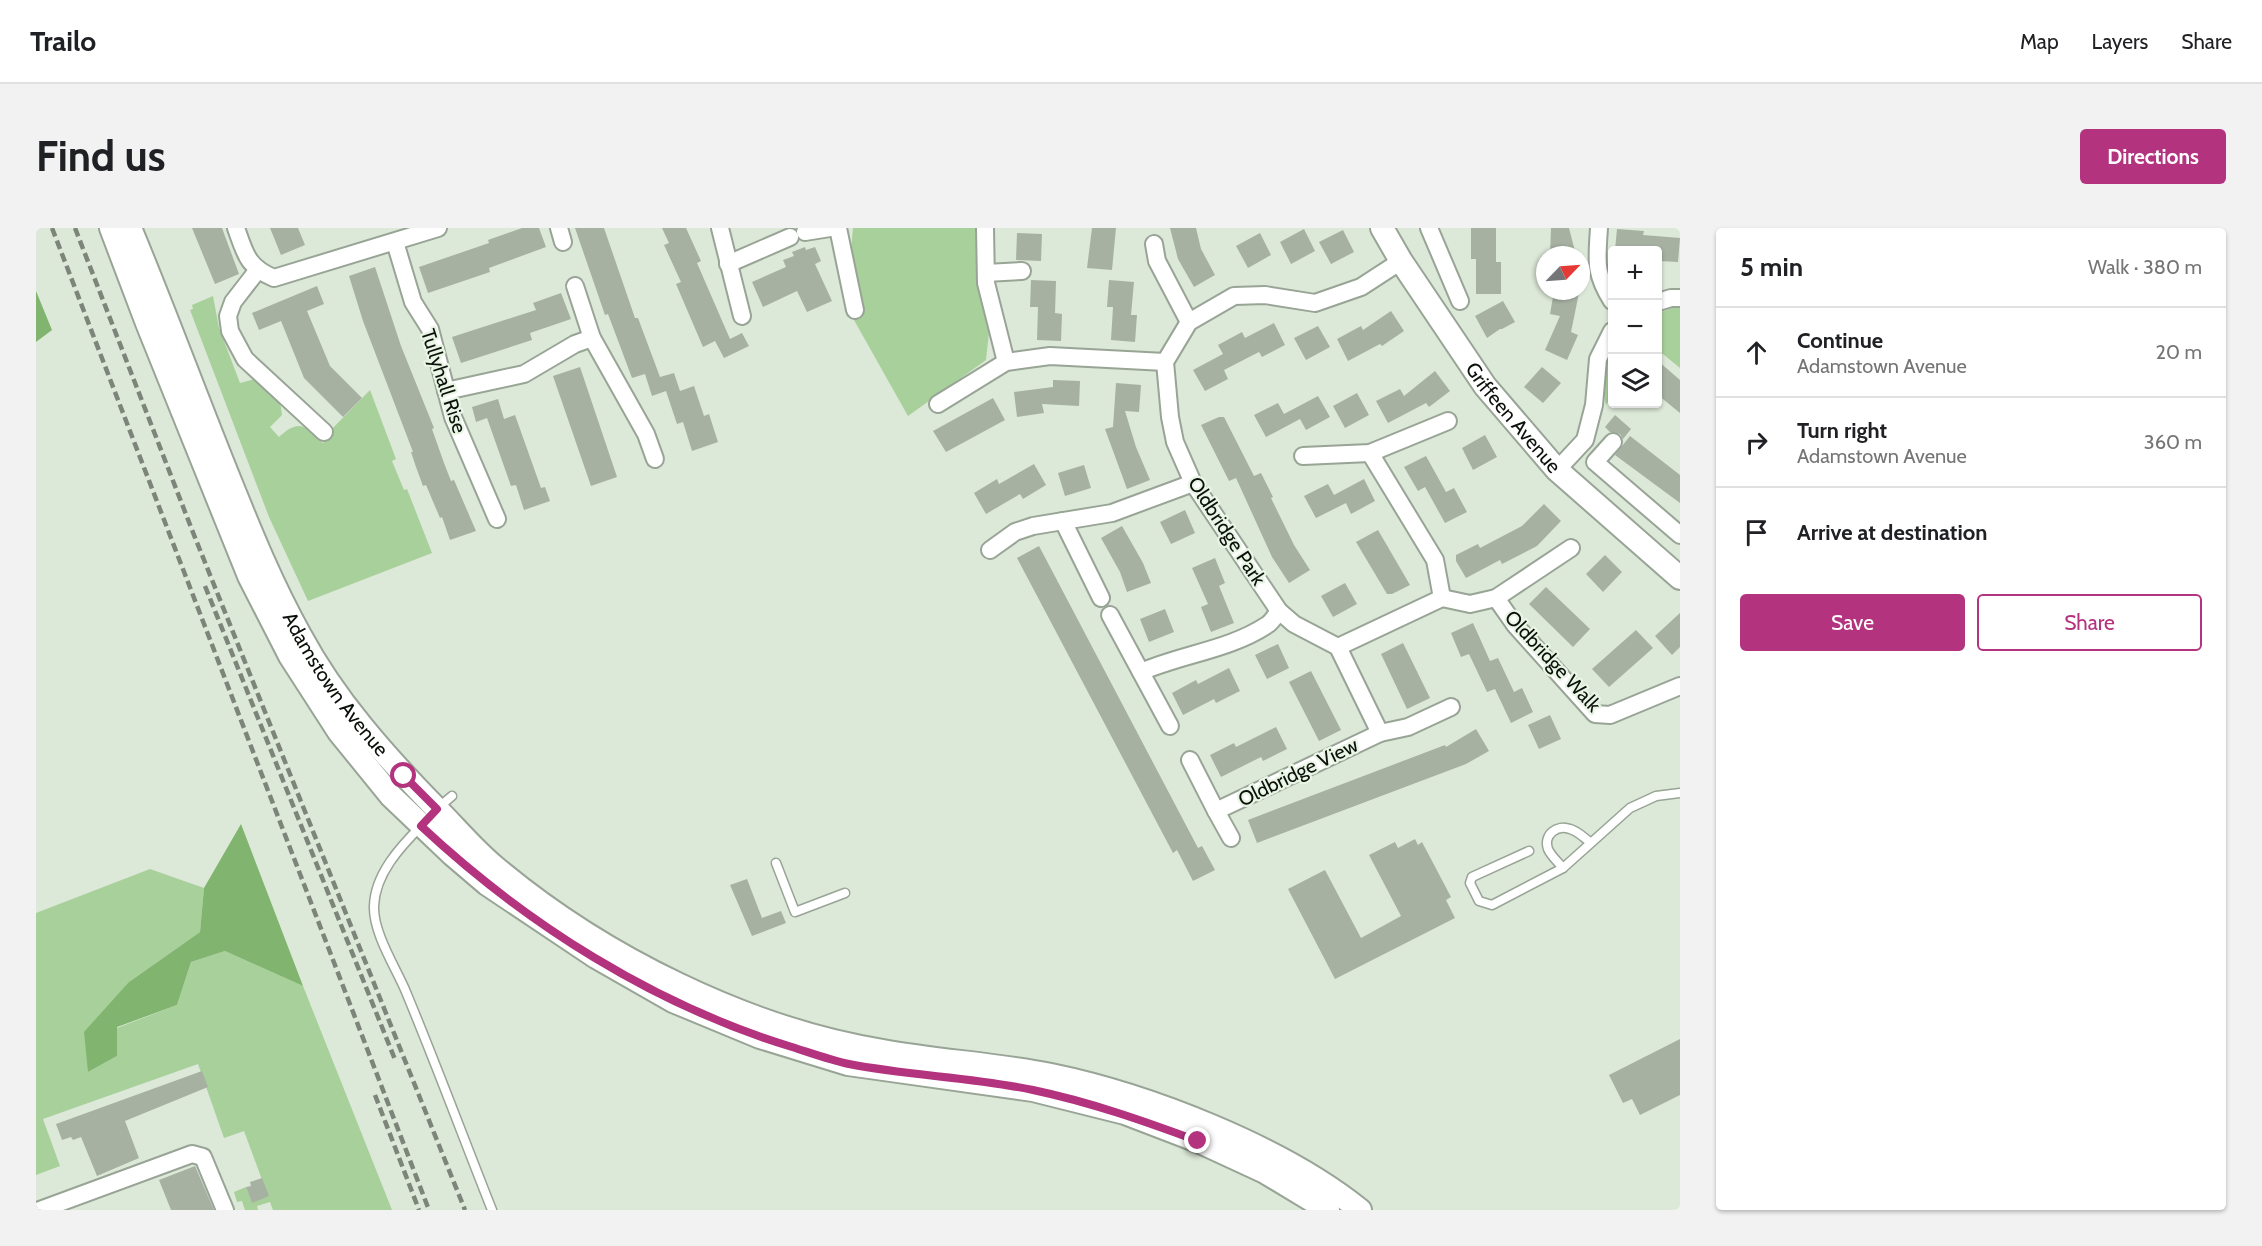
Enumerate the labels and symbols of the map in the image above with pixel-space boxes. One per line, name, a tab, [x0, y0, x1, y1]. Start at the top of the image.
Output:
north arrow	[1536, 246, 1590, 300]
street label: Tullyhall Rise	[416, 326, 472, 436]
street label: Griffeen Avenue	[1461, 358, 1566, 478]
street label: Oldbridge Park	[1183, 472, 1271, 590]
street label: Oldbridge Walk	[1500, 605, 1606, 717]
street label: Adamstown Avenue	[278, 608, 394, 761]
street label: Oldbridge View	[1234, 732, 1362, 811]
route start	[390, 762, 416, 788]
route end	[1184, 1127, 1210, 1153]

